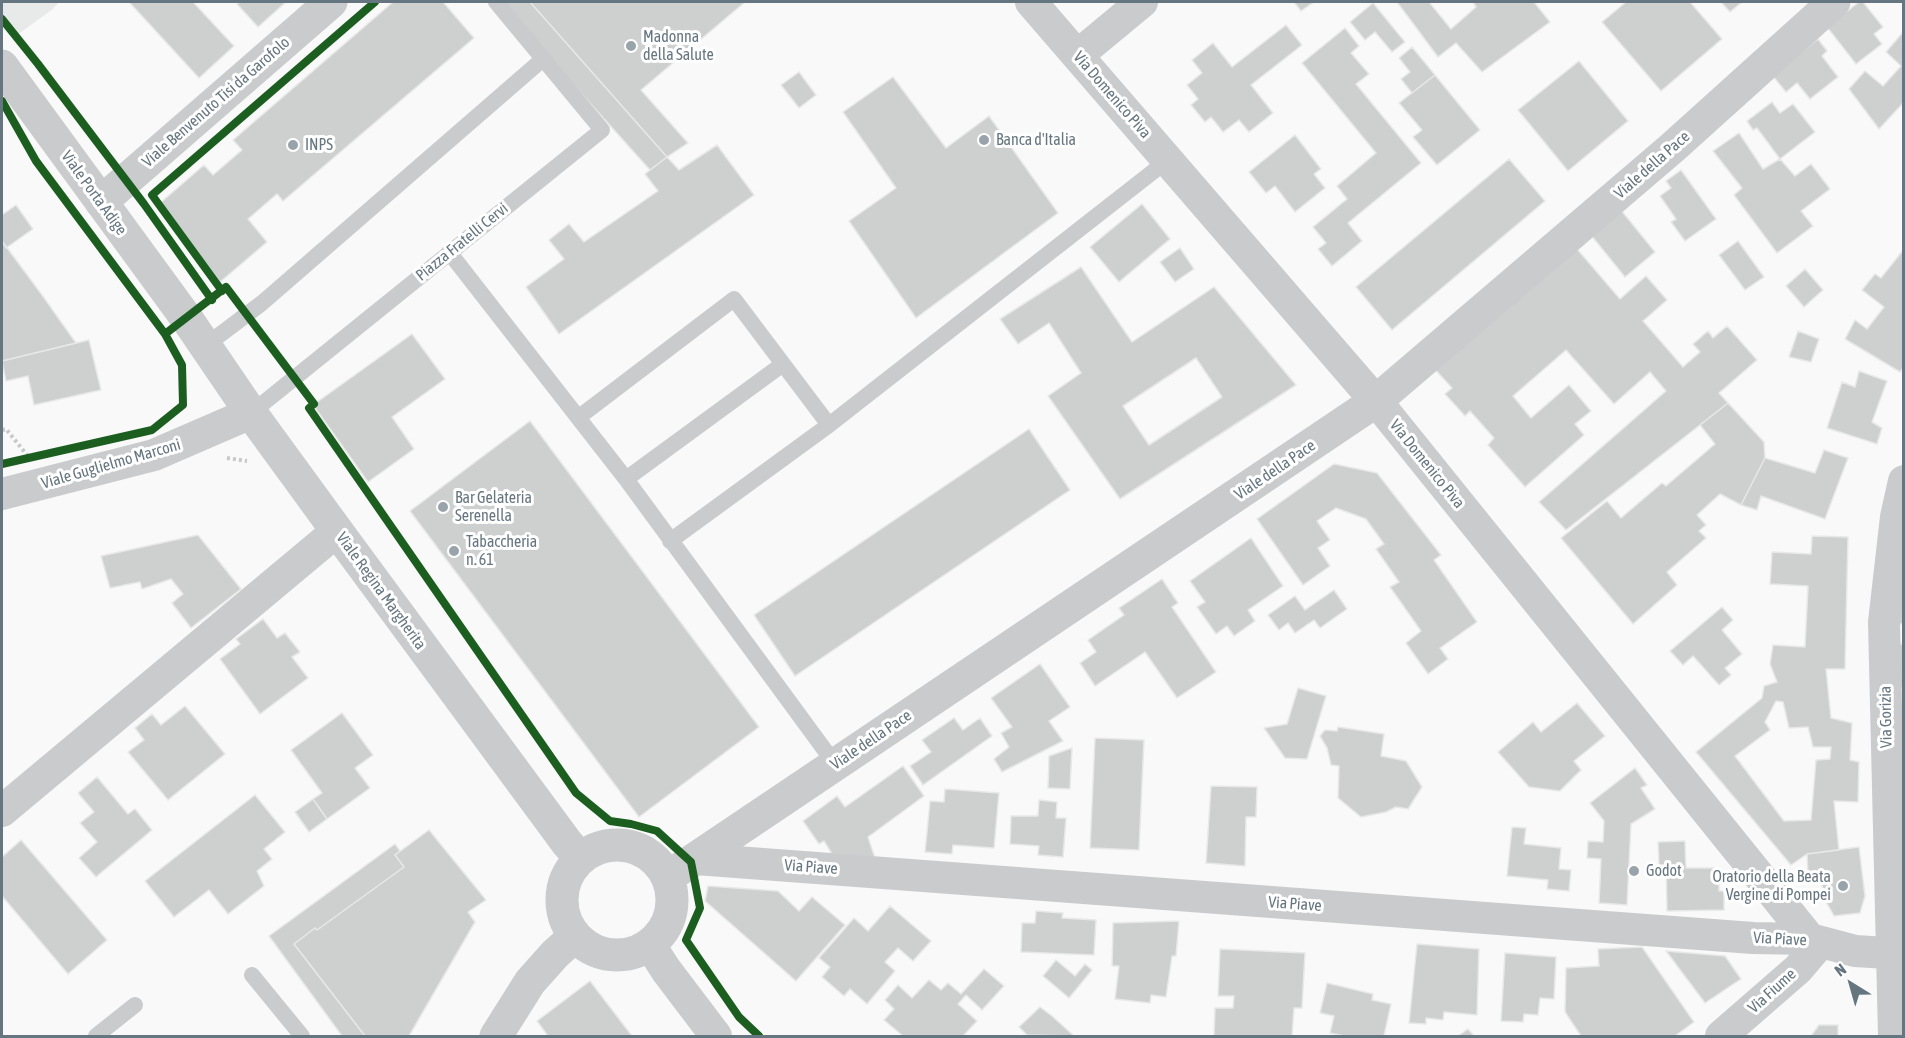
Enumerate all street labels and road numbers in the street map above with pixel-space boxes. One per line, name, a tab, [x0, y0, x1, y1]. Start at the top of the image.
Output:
street label: Viale Benvenuto Tisi da Garofolo	[138, 33, 294, 171]
street label: Via Domenico Piva	[1069, 48, 1155, 142]
street label: Viale della Pace	[1610, 127, 1694, 203]
street label: Viale Porta Adige	[57, 147, 131, 239]
street label: Piazza Fratelli Cervi	[412, 199, 512, 285]
street label: Via Domenico Piva	[1385, 416, 1469, 512]
street label: Viale Guglielmo Marconi	[39, 435, 183, 493]
street label: Viale della Pace	[1231, 436, 1319, 504]
street label: Viale Regina Margherita	[332, 529, 430, 653]
street label: Via Gorizia	[1876, 686, 1896, 748]
street label: Viale della Pace	[827, 706, 915, 774]
street label: Via Piave	[784, 856, 838, 878]
street label: Via Piave	[1268, 893, 1322, 915]
street label: Via Piave	[1753, 928, 1807, 950]
street label: Via Fiume	[1744, 965, 1800, 1017]

